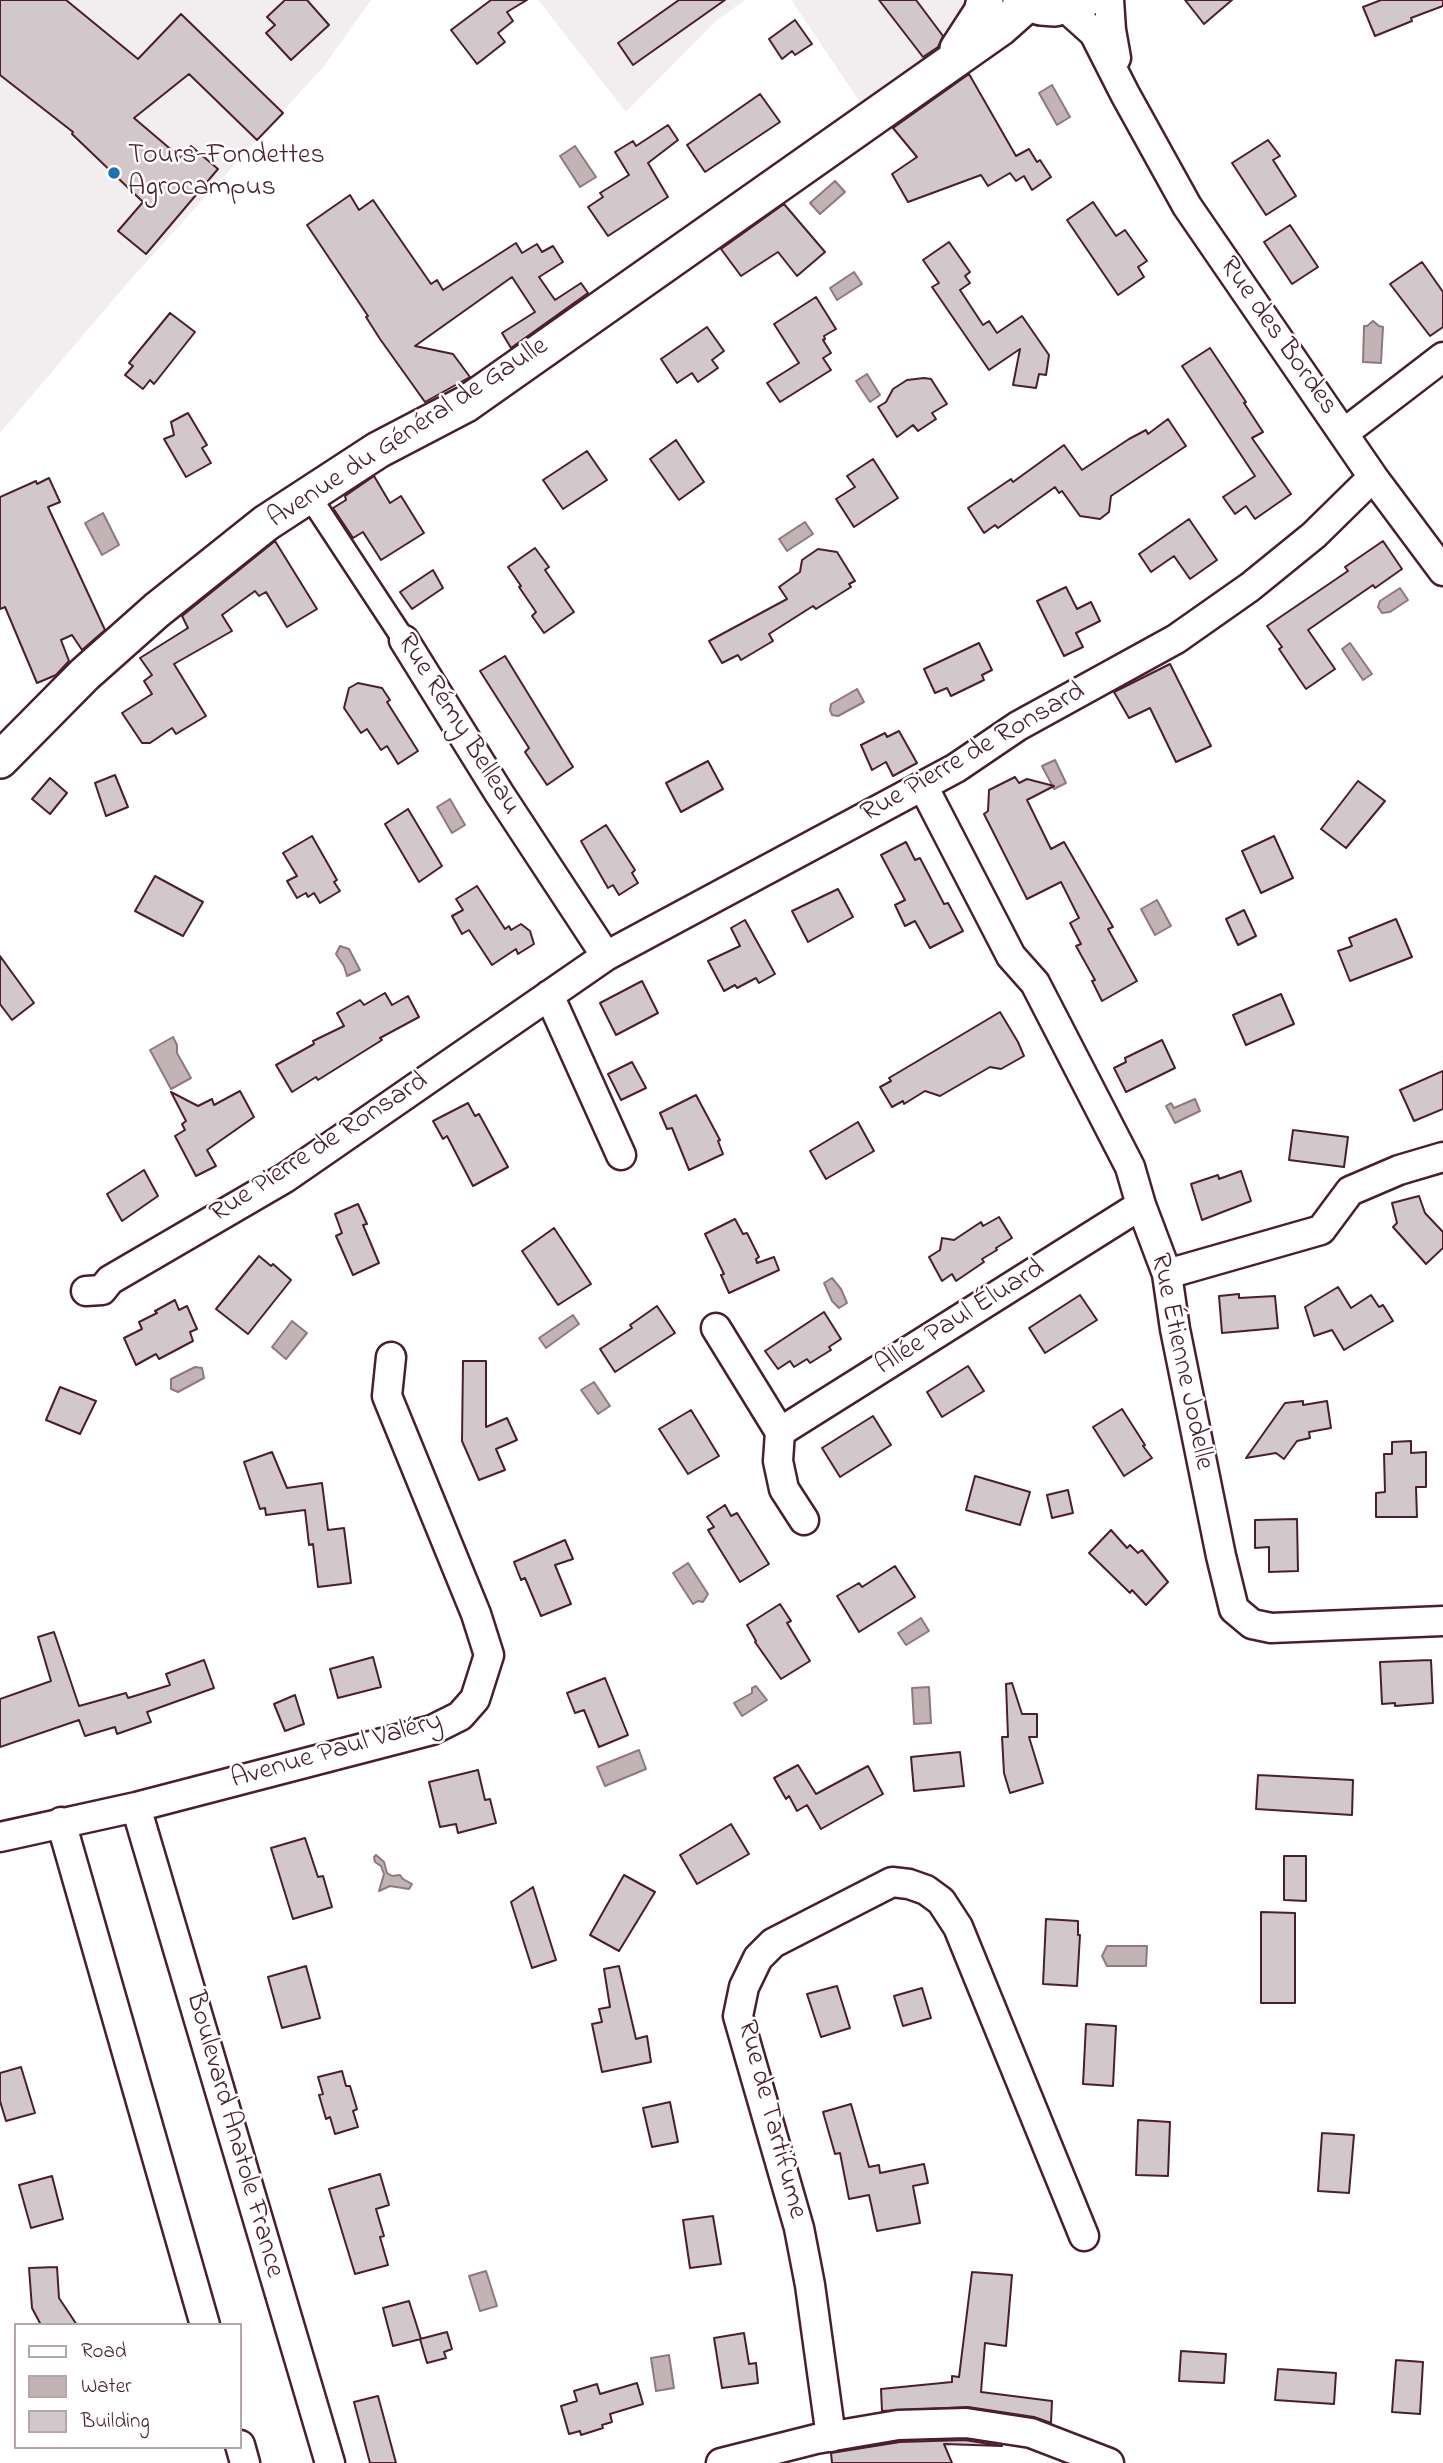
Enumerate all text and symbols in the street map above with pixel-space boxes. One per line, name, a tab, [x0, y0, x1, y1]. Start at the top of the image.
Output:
place label: Tours-Fondettes Agrocampus	[128, 140, 325, 206]
marker: Tours-Fondettes Agrocampus	[106, 165, 122, 181]
street label: Rue des Bordes	[1210, 252, 1344, 422]
street label: Avenue du Général de Gaulle	[263, 331, 555, 537]
street label: Rue Rémy Belleau	[388, 628, 526, 822]
street label: Rue Pierre de Ronsard	[856, 676, 1092, 832]
street label: Rue Pierre de Ronsard	[205, 1066, 435, 1232]
street label: Rue Étienne Jodelle	[1141, 1251, 1219, 1473]
street label: Allée Paul Éluard	[870, 1254, 1052, 1384]
street label: Avenue Paul Valéry	[228, 1706, 446, 1798]
street label: Boulevard Anatole France	[176, 1988, 290, 2282]
street label: Rue de Tartifume	[727, 2017, 813, 2223]
legend	[14, 2323, 242, 2449]
text: Road	[81, 2337, 127, 2367]
text: Water	[81, 2372, 132, 2402]
text: Building	[81, 2407, 150, 2437]

